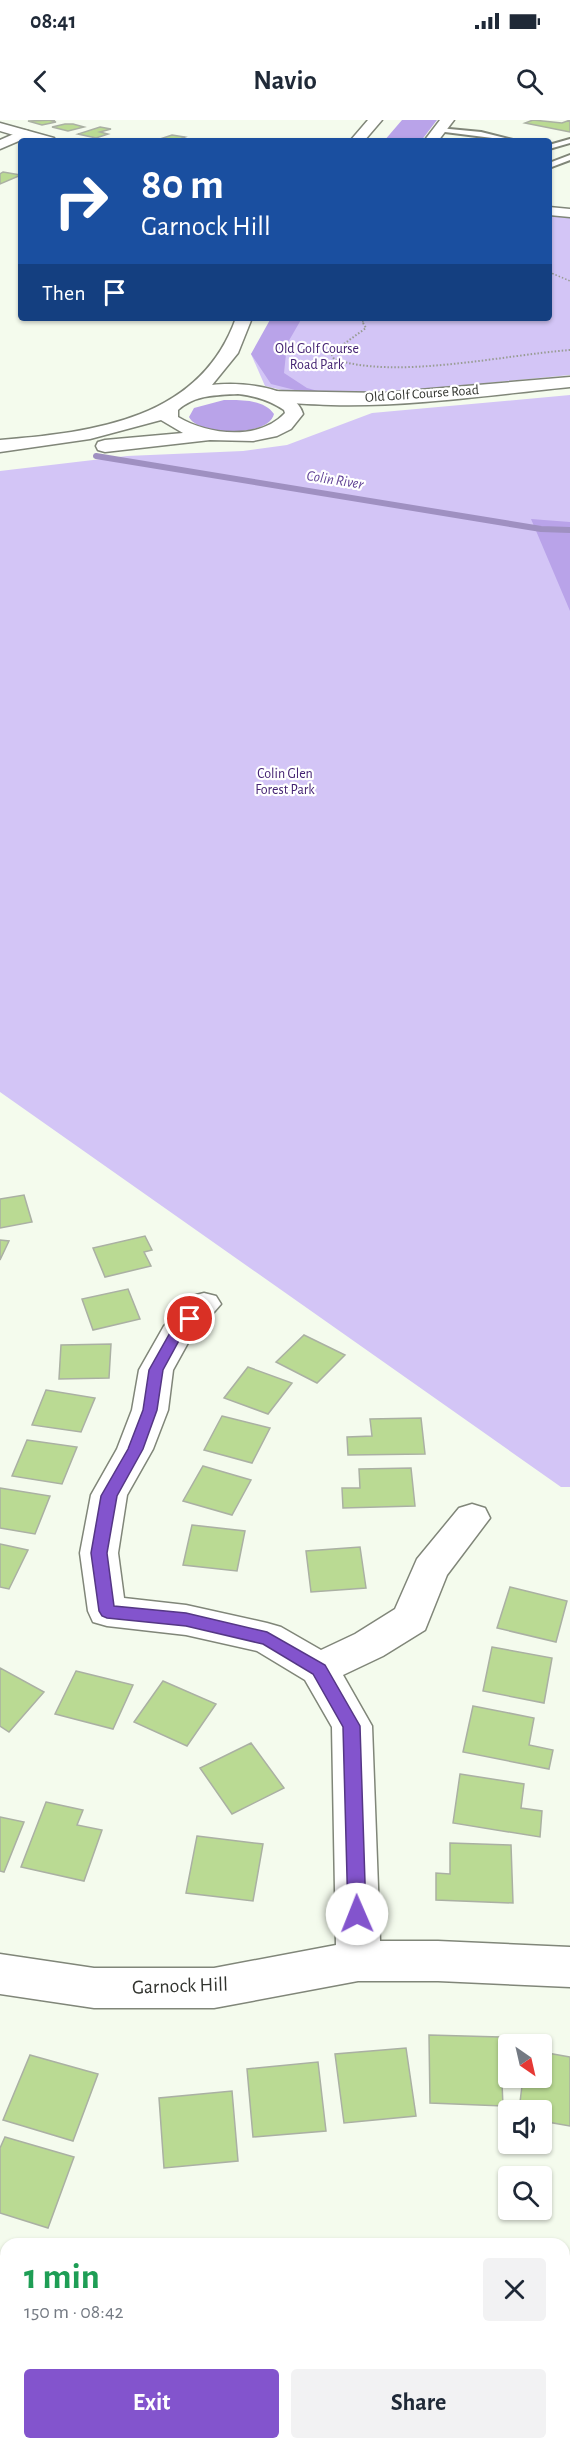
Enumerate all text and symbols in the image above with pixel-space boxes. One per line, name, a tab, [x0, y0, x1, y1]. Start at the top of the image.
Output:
text: 08:41	[30, 10, 76, 32]
icon: back	[24, 65, 57, 98]
icon: search	[513, 65, 546, 98]
text: Navio	[253, 67, 317, 94]
icon: right	[42, 162, 120, 240]
text: 80 m	[141, 164, 224, 206]
text: Garnock Hill	[141, 213, 271, 240]
icon: arrive	[98, 276, 131, 309]
text: Then	[42, 282, 86, 304]
park label: Old Golf Course Road Park	[275, 342, 359, 372]
street label: Old Golf Course Road	[365, 383, 479, 405]
water label: Colin River	[306, 468, 366, 492]
park label: Colin Glen Forest Park	[255, 767, 315, 797]
pin	[164, 1293, 215, 1344]
icon: arrive	[173, 1302, 206, 1335]
position arrow	[325, 1882, 389, 1946]
street label: Garnock Hill	[132, 1974, 228, 1998]
north arrow	[498, 2034, 552, 2088]
map controls	[498, 2034, 552, 2220]
button: sound	[498, 2100, 552, 2154]
button: search	[498, 2166, 552, 2220]
button: close	[483, 2258, 546, 2321]
text: 1 min	[24, 2259, 100, 2295]
text: 150 m · 08:42	[24, 2302, 124, 2322]
button: Exit	[24, 2369, 279, 2438]
button: Share	[291, 2369, 546, 2438]

